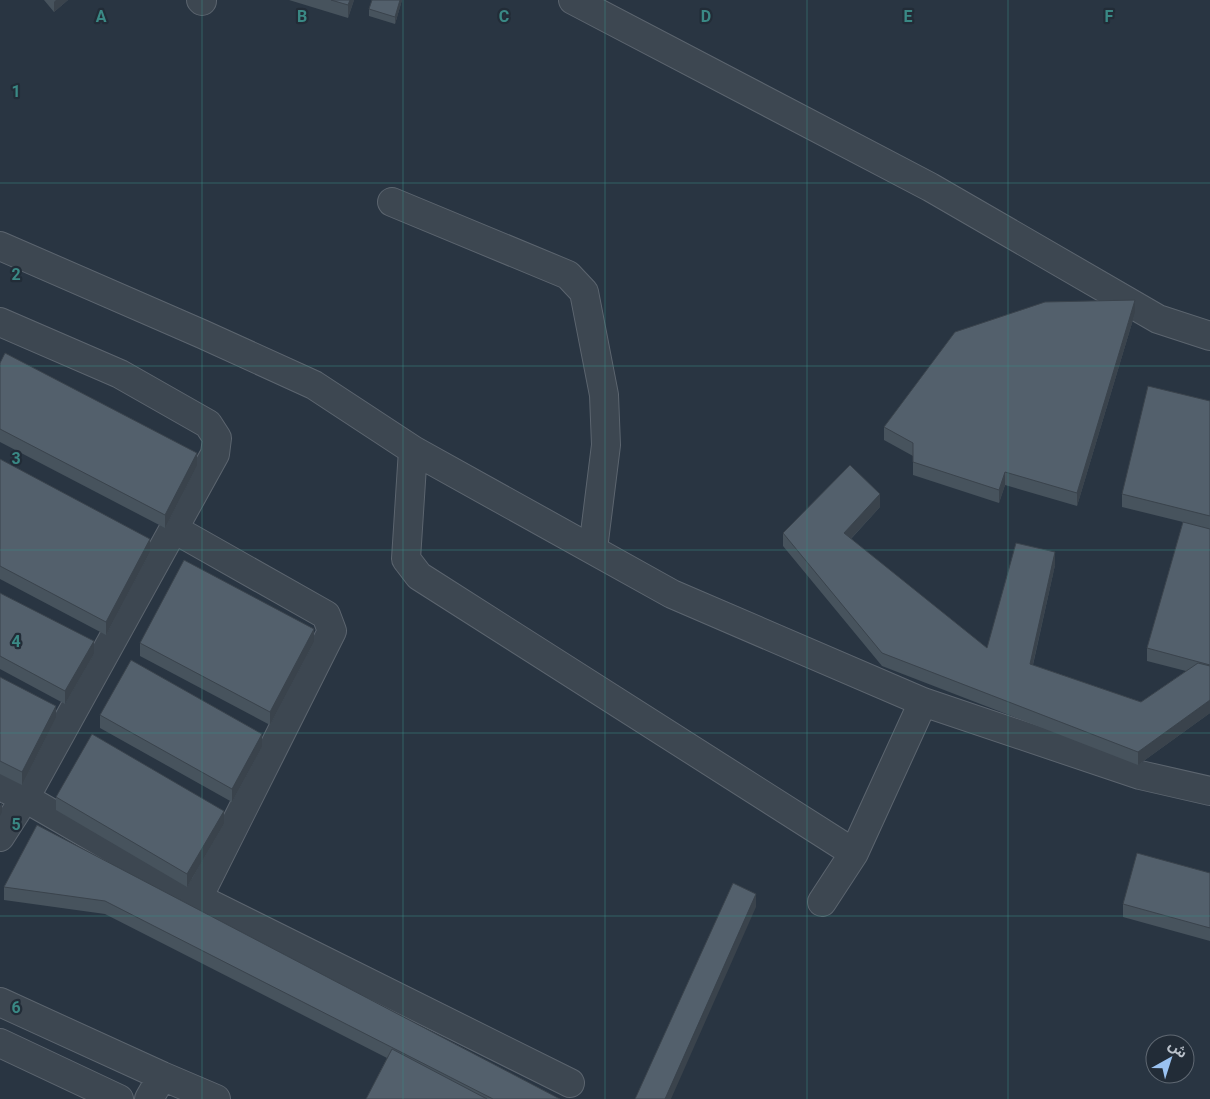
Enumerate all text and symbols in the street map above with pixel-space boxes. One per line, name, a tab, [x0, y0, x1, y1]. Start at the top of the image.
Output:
text: A	[96, 7, 107, 26]
text: B	[297, 7, 307, 26]
text: C	[499, 7, 509, 26]
text: D	[701, 7, 711, 26]
text: E	[904, 7, 913, 26]
text: F	[1105, 7, 1114, 26]
text: 1	[11, 82, 21, 101]
text: 2	[11, 265, 21, 284]
text: 3	[11, 449, 21, 468]
text: 4	[11, 632, 21, 651]
text: 5	[11, 815, 21, 834]
text: 6	[11, 998, 21, 1017]
north arrow	[1145, 1034, 1195, 1084]
text: ش	[1166, 1037, 1191, 1061]

